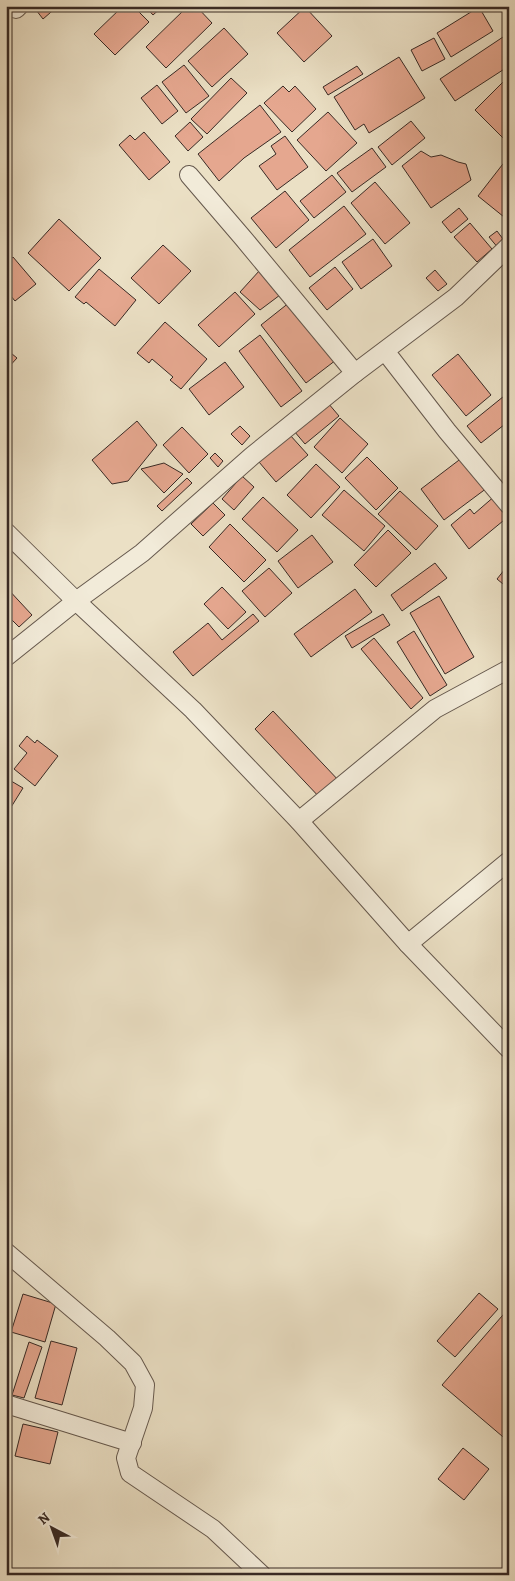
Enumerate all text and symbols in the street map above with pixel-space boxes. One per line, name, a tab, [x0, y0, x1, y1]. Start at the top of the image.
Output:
north arrow	[28, 1504, 78, 1554]
text: N	[34, 1508, 54, 1529]

